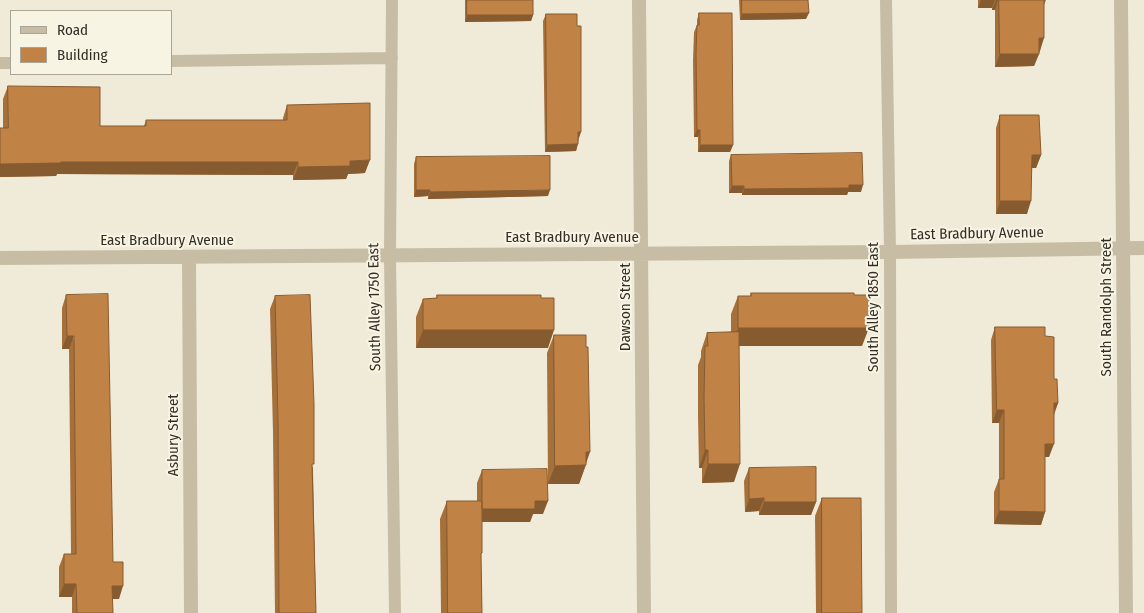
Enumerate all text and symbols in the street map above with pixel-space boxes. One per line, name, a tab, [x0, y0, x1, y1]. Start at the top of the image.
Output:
legend	[10, 10, 172, 75]
text: Road	[57, 21, 88, 39]
text: Building	[57, 46, 108, 64]
street label: East Bradbury Avenue	[910, 224, 1044, 244]
street label: East Bradbury Avenue	[505, 229, 639, 247]
street label: East Bradbury Avenue	[100, 232, 234, 250]
street label: South Randolph Street	[1098, 238, 1116, 376]
street label: South Alley 1850 East	[865, 242, 883, 372]
street label: South Alley 1750 East	[365, 243, 385, 371]
street label: Dawson Street	[617, 263, 635, 351]
street label: Asbury Street	[165, 394, 183, 476]

